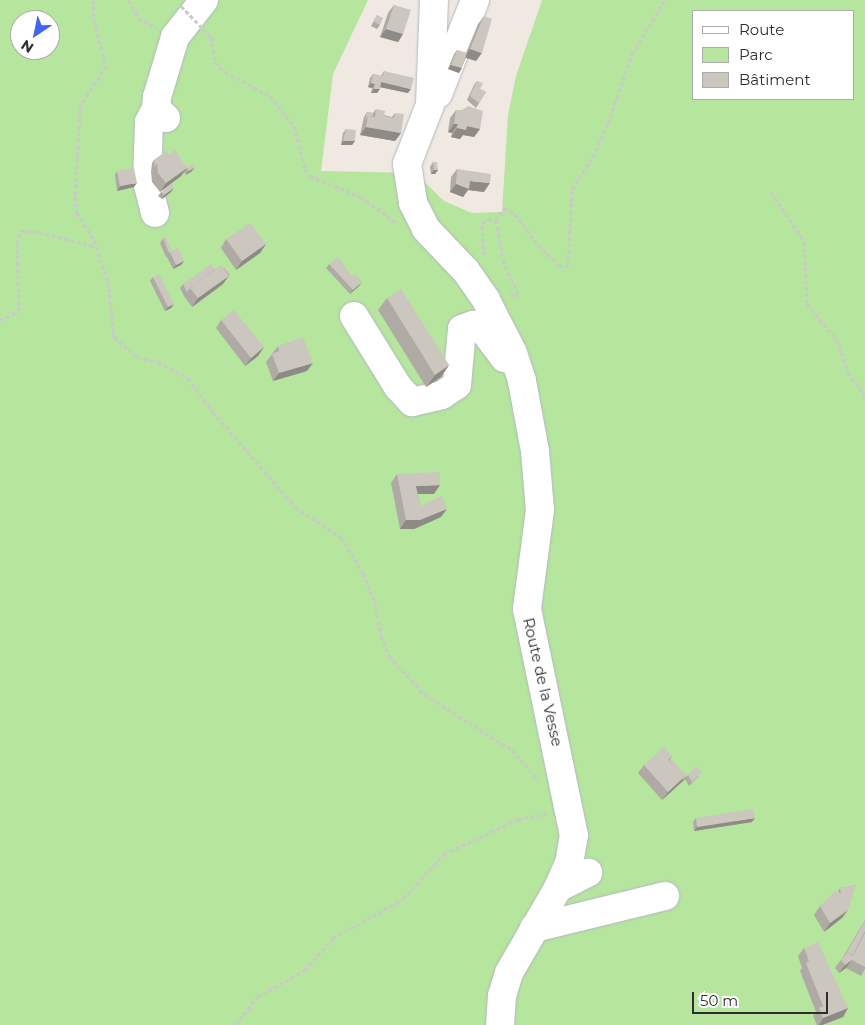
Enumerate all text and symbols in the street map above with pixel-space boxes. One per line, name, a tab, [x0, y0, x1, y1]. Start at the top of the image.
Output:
north arrow	[10, 10, 60, 60]
legend	[692, 10, 855, 100]
text: Route	[739, 20, 784, 39]
text: N	[17, 36, 37, 57]
text: Parc	[739, 45, 773, 64]
text: Bâtiment	[739, 70, 811, 89]
street label: Route de la Vesse	[519, 616, 567, 748]
scale bar	[695, 982, 831, 1014]
text: 50 m	[700, 991, 738, 1010]

